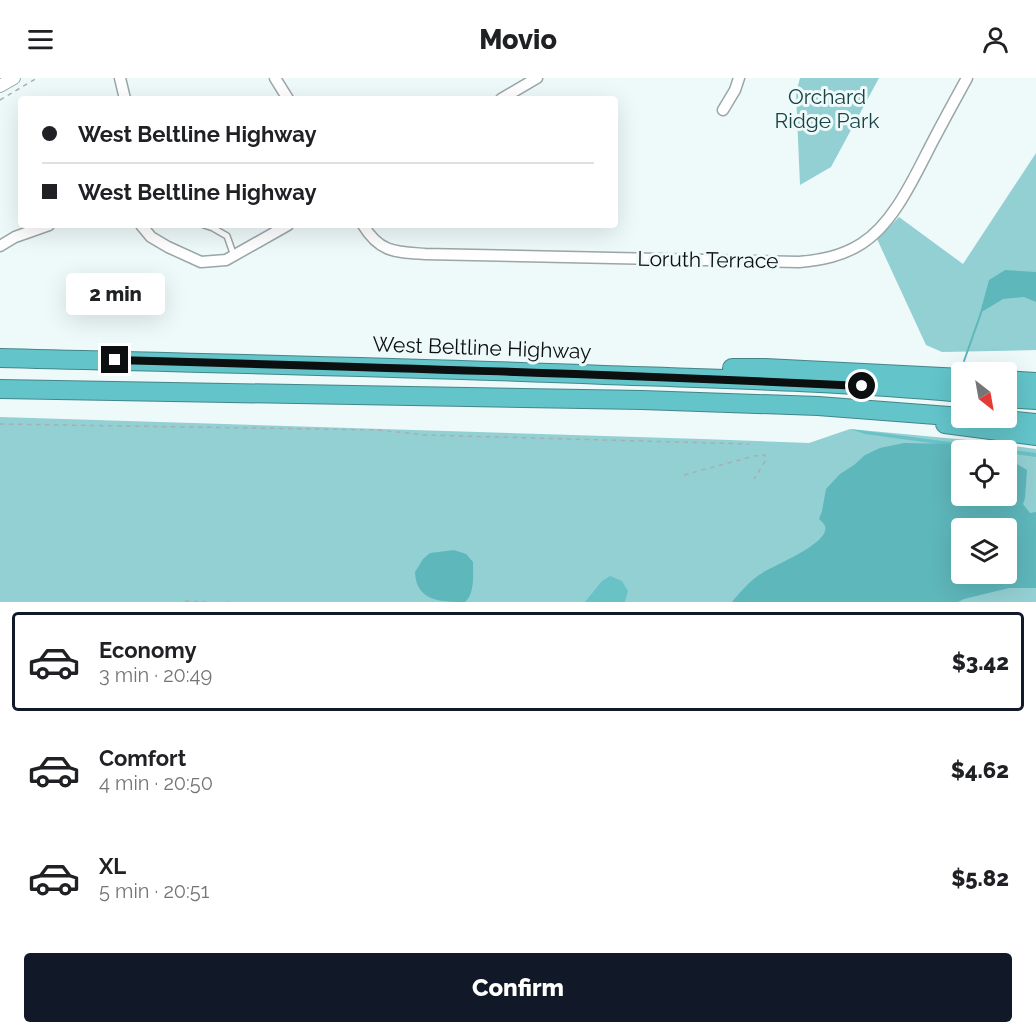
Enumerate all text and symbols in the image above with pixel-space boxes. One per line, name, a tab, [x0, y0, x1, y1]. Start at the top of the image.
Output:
icon: menu	[24, 23, 57, 56]
icon: person	[979, 23, 1012, 56]
text: Movio	[479, 24, 557, 55]
park label: Orchard Ridge Park	[775, 84, 879, 133]
text: West Beltline Highway	[78, 121, 317, 147]
text: West Beltline Highway	[78, 179, 317, 205]
street label: Loruth Terrace	[637, 246, 779, 273]
callout: 2 min	[66, 273, 164, 315]
text: 2 min	[89, 282, 142, 306]
street label: West Beltline Highway	[372, 331, 592, 364]
route end	[101, 346, 128, 373]
north arrow	[951, 362, 1017, 428]
map controls	[951, 362, 1017, 584]
route start	[848, 372, 875, 399]
button: locate	[951, 440, 1017, 506]
button: layers	[951, 518, 1017, 584]
icon: car	[27, 635, 81, 689]
text: Economy	[99, 637, 197, 663]
text: $3.42	[952, 649, 1009, 675]
text: 3 min · 20:49	[99, 663, 212, 687]
icon: car	[27, 743, 81, 797]
text: Comfort	[99, 745, 186, 771]
text: $4.62	[951, 757, 1009, 783]
text: 4 min · 20:50	[99, 771, 213, 795]
icon: car	[27, 851, 81, 905]
text: XL	[99, 853, 126, 879]
text: $5.82	[951, 865, 1009, 891]
text: 5 min · 20:51	[99, 879, 209, 903]
button: Confirm	[24, 953, 1012, 1022]

